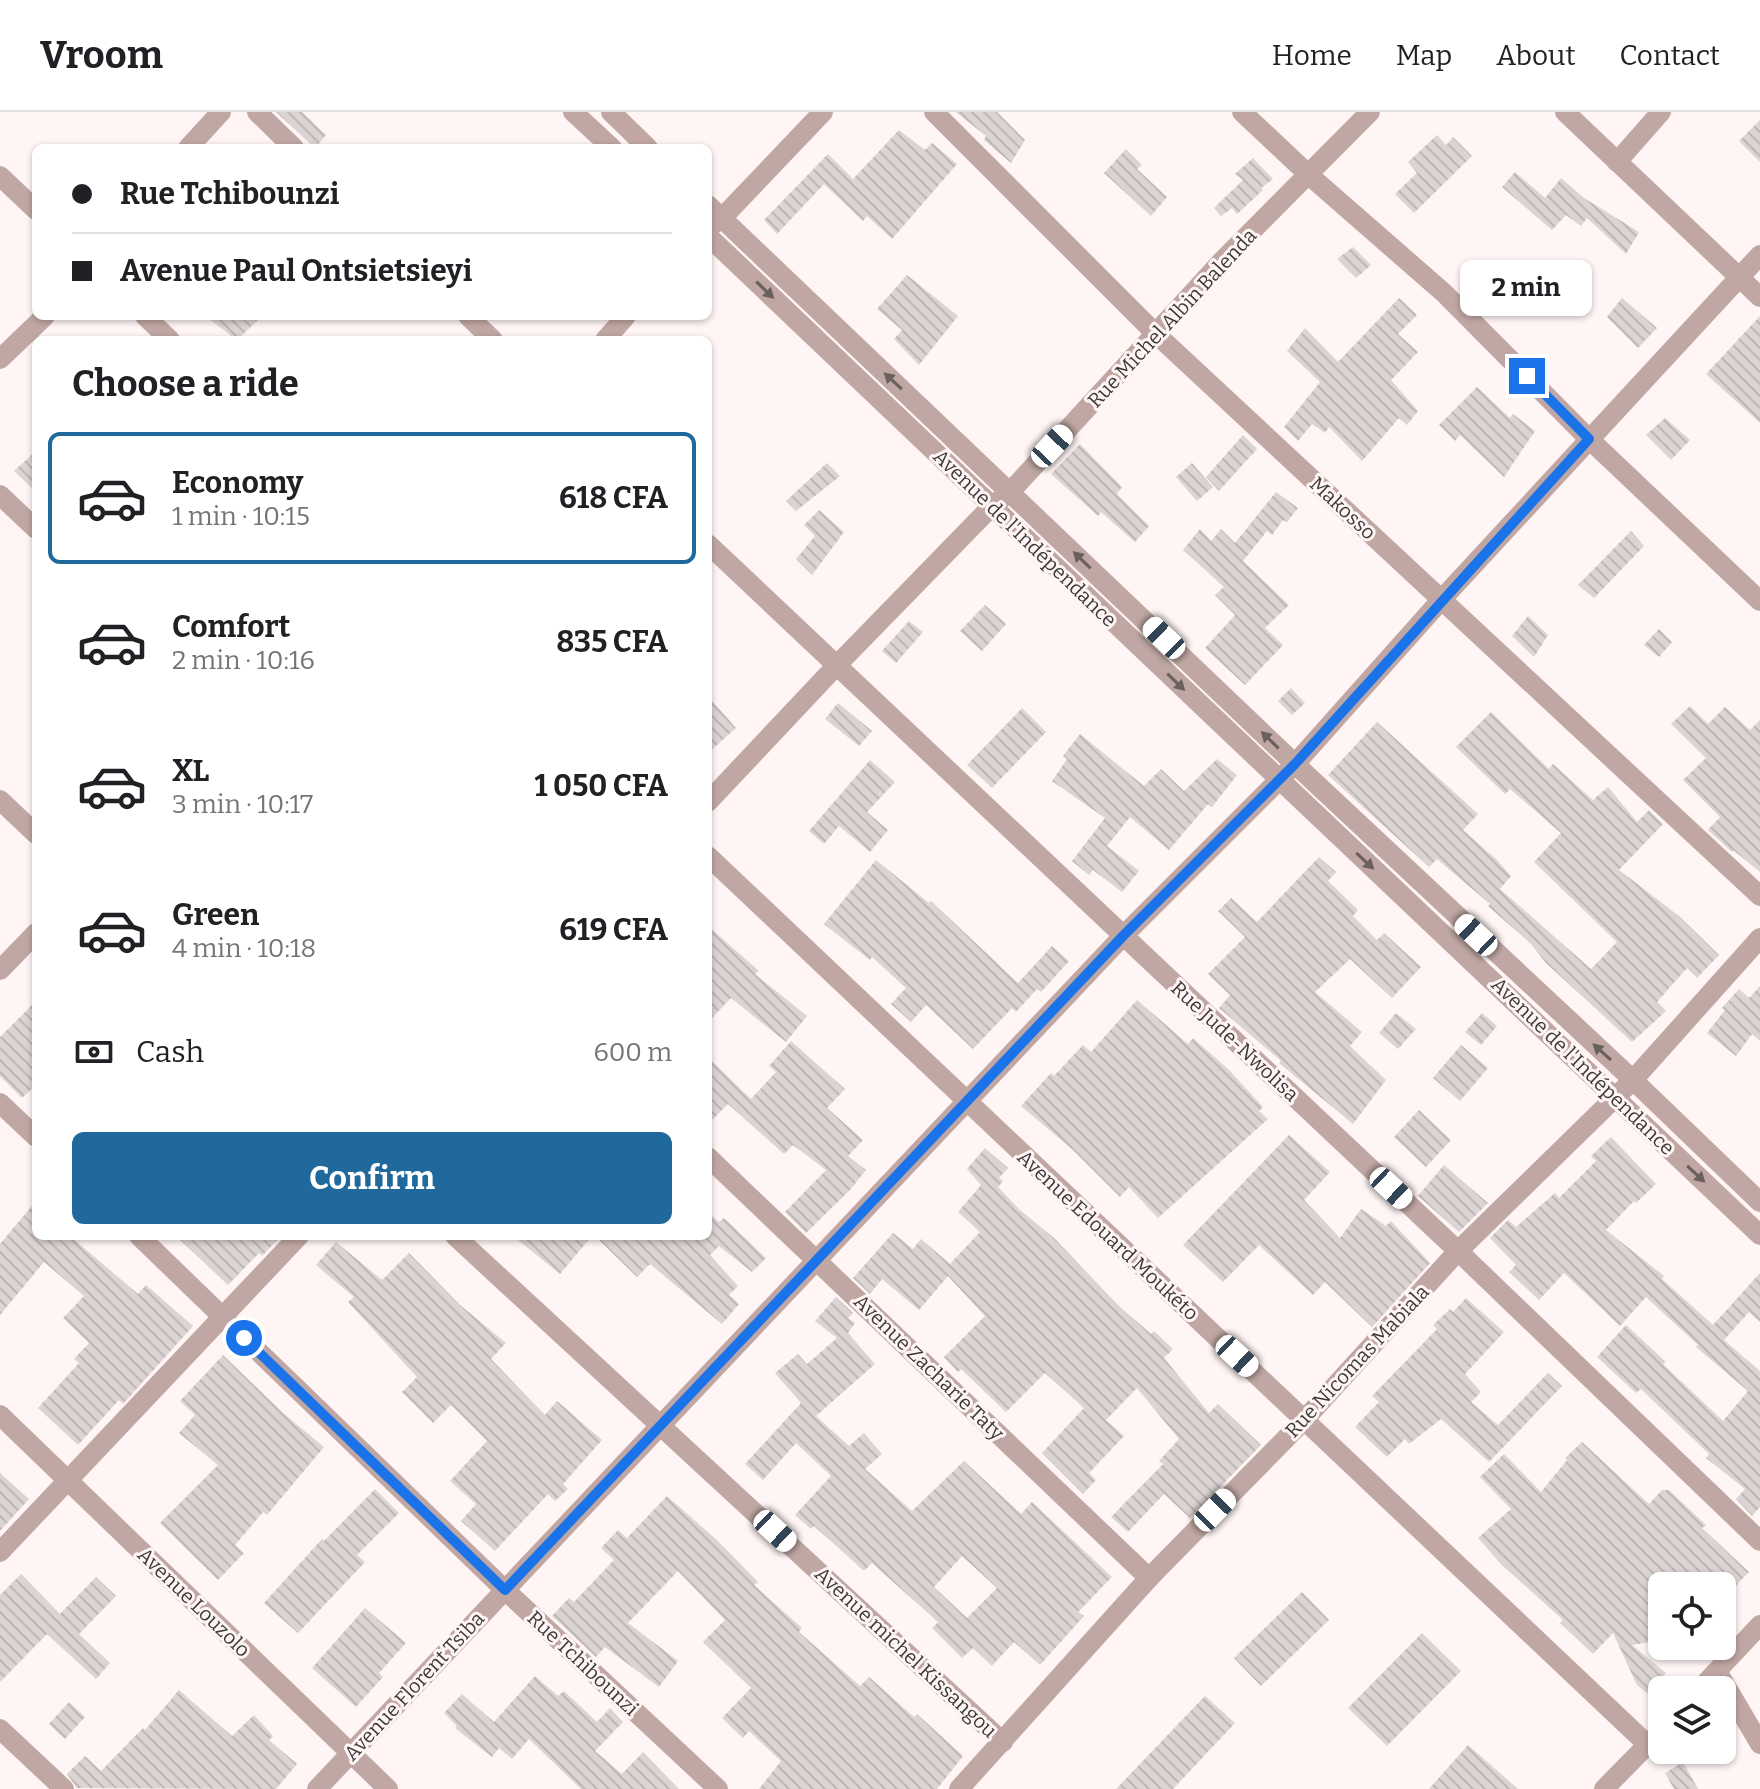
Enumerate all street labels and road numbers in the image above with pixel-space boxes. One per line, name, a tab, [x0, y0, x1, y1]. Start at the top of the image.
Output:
street label: Rue Michel Albin Balenda	[1083, 223, 1261, 413]
street label: Avenue de l'Indépendance	[928, 444, 1122, 632]
street label: Makosso	[1305, 472, 1381, 544]
street label: Avenue de l'Indépendance	[1486, 972, 1680, 1160]
street label: Rue Jude-Nwolisa	[1166, 976, 1304, 1106]
street label: Avenue Edouard Moukéto	[1012, 1145, 1204, 1325]
street label: Rue Nicomas Mabiala	[1280, 1280, 1434, 1442]
street label: Avenue Zacharie Taty	[849, 1289, 1009, 1445]
street label: Avenue Louzolo	[133, 1542, 255, 1662]
street label: Avenue michel Kissangou	[810, 1561, 1002, 1743]
street label: Rue Tchibounzi	[523, 1605, 643, 1721]
street label: Avenue Florent Tsiba	[339, 1607, 489, 1765]

